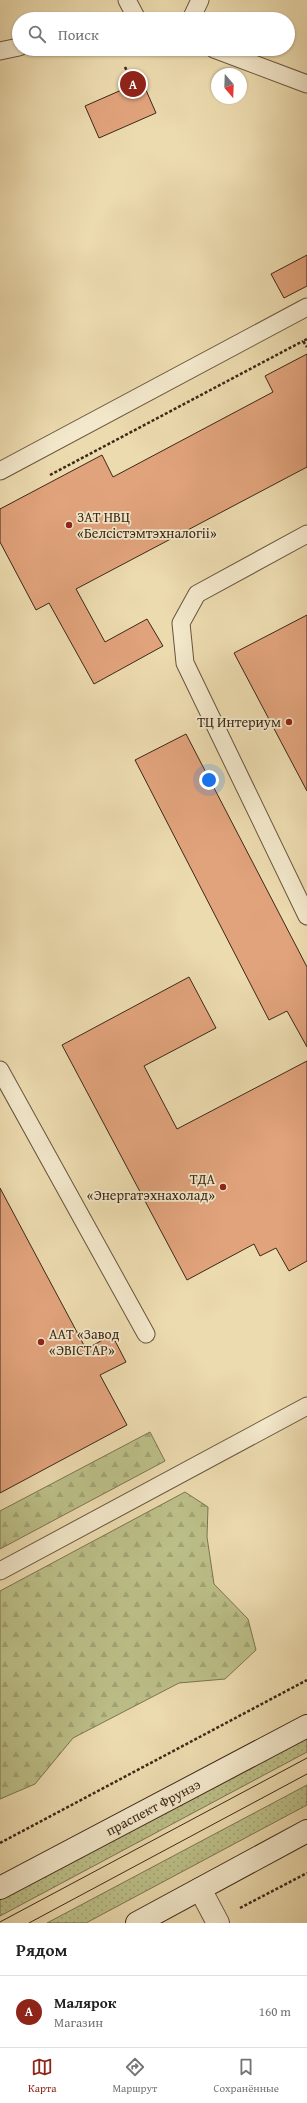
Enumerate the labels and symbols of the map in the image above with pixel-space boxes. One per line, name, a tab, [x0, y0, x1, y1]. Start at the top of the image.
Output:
north arrow	[211, 68, 247, 104]
pin: A	[120, 69, 146, 99]
place label: ЗАТ НВЦ «Белсістэмтэхналогіі»	[77, 507, 217, 543]
marker: ЗАТ НВЦ «Белсістэмтэхналогіі»	[64, 520, 74, 530]
place label: ТЦ Интериум	[197, 712, 281, 732]
marker: ТЦ Интериум	[284, 717, 294, 727]
your location	[199, 770, 219, 790]
place label: ТДА «Энергатэхнахолад»	[87, 1169, 215, 1205]
marker: ТДА «Энергатэхнахолад»	[218, 1182, 228, 1192]
place label: ААТ «Завод «ЭВІСТАР»	[49, 1324, 120, 1360]
marker: ААТ «Завод «ЭВІСТАР»	[36, 1337, 46, 1347]
street label: праспект Фрунзэ	[102, 1774, 204, 1841]

